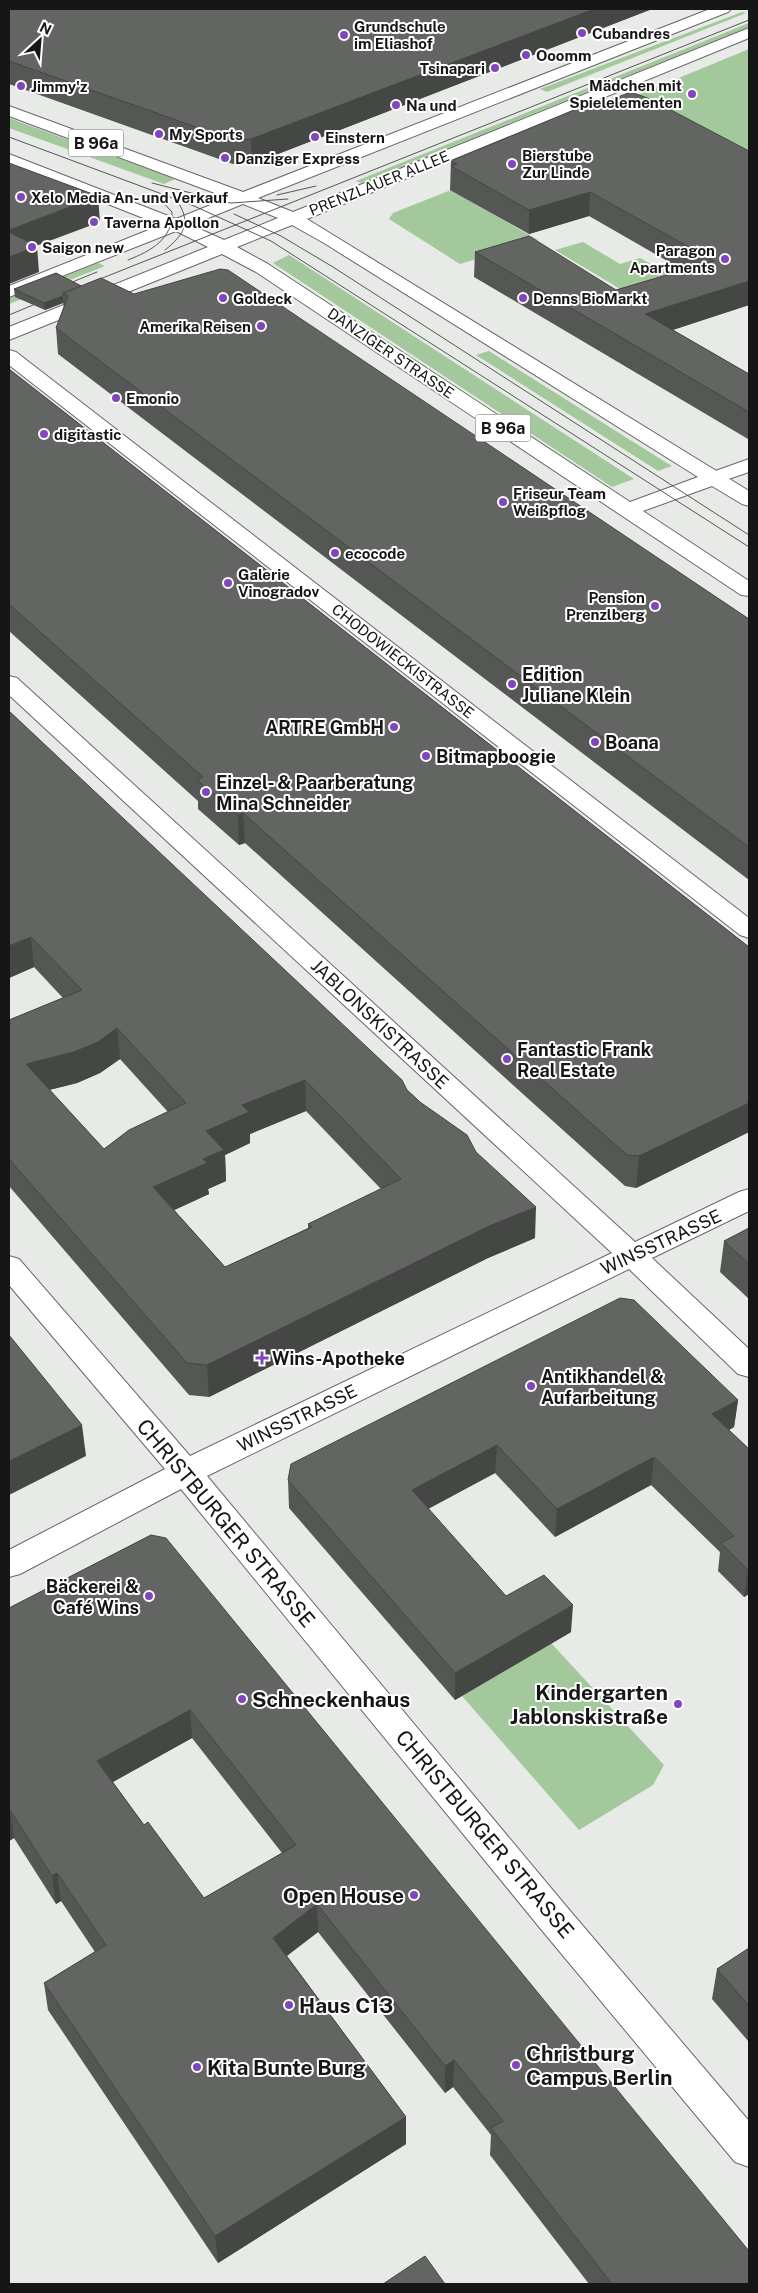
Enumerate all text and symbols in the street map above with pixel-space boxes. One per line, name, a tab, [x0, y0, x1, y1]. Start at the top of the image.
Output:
north arrow	[15, 15, 65, 65]
place label: Grundschule im Eliashof	[354, 18, 446, 52]
text: N	[37, 19, 54, 38]
place label: Cubandres	[592, 25, 670, 42]
marker: Cubandres	[576, 27, 588, 39]
marker: Grundschule im Eliashof	[338, 29, 350, 41]
place label: Ooomm	[536, 47, 591, 64]
marker: Ooomm	[520, 49, 532, 61]
place label: Tsinapari	[420, 60, 485, 77]
marker: Tsinapari	[489, 62, 501, 74]
place label: Mädchen mit Spielelementen	[569, 77, 682, 111]
place label: Jimmy'z	[31, 78, 87, 95]
marker: Jimmy'z	[15, 80, 27, 92]
marker: Mädchen mit Spielelementen	[686, 88, 698, 100]
place label: Na und	[406, 97, 457, 114]
marker: Na und	[390, 99, 402, 111]
place label: My Sports	[169, 126, 243, 143]
marker: My Sports	[153, 128, 165, 140]
place label: Einstern	[325, 129, 385, 146]
road number: B 96a	[68, 130, 124, 156]
marker: Einstern	[309, 131, 321, 143]
street label: PRENZLAUER ALLEE	[307, 147, 451, 219]
place label: Bierstube Zur Linde	[522, 147, 592, 181]
place label: Danziger Express	[235, 150, 360, 167]
marker: Danziger Express	[219, 152, 231, 164]
marker: Bierstube Zur Linde	[506, 158, 518, 170]
place label: Xelo Media An- und Verkauf	[31, 189, 228, 206]
marker: Xelo Media An- und Verkauf	[15, 191, 27, 203]
place label: Taverna Apollon	[104, 214, 219, 231]
marker: Taverna Apollon	[88, 216, 100, 228]
place label: Saigon new	[42, 239, 124, 256]
marker: Saigon new	[26, 241, 38, 253]
place label: Paragon Apartments	[629, 242, 715, 276]
marker: Paragon Apartments	[719, 253, 731, 265]
place label: Goldeck	[233, 290, 292, 307]
place label: Denns BioMarkt	[533, 290, 647, 307]
marker: Goldeck	[217, 292, 229, 304]
marker: Denns BioMarkt	[517, 292, 529, 304]
street label: DANZIGER STRASSE	[325, 304, 457, 402]
place label: Amerika Reisen	[139, 318, 251, 335]
marker: Amerika Reisen	[255, 320, 267, 332]
place label: Emonio	[126, 390, 179, 407]
marker: Emonio	[110, 392, 122, 404]
road number: B 96a	[476, 414, 530, 442]
place label: digitastic	[54, 426, 122, 443]
marker: digitastic	[38, 428, 50, 440]
place label: Friseur Team Weißpflog	[513, 485, 606, 519]
marker: Friseur Team Weißpflog	[497, 496, 509, 508]
place label: ecocode	[345, 545, 405, 562]
marker: ecocode	[329, 547, 341, 559]
place label: Galerie Vinogradov	[238, 566, 319, 600]
marker: Galerie Vinogradov	[222, 577, 234, 589]
place label: Pension Prenzlberg	[566, 589, 646, 623]
street label: CHODOWIECKISTRASSE	[329, 600, 477, 722]
marker: Pension Prenzlberg	[649, 600, 661, 612]
place label: Edition Juliane Klein	[522, 664, 630, 706]
marker: Edition Juliane Klein	[506, 678, 518, 690]
place label: ARTRE GmbH	[265, 717, 384, 738]
marker: ARTRE GmbH	[388, 721, 400, 733]
place label: Boana	[605, 732, 659, 753]
marker: Boana	[589, 736, 601, 748]
place label: Bitmapboogie	[436, 746, 556, 767]
marker: Bitmapboogie	[420, 750, 432, 762]
place label: Einzel- & Paarberatung Mina Schneider	[216, 772, 413, 814]
marker: Einzel- & Paarberatung Mina Schneider	[200, 786, 212, 798]
street label: JABLONSKISTRASSE	[307, 955, 453, 1093]
place label: Fantastic Frank Real Estate	[517, 1039, 652, 1081]
marker: Fantastic Frank Real Estate	[501, 1053, 513, 1065]
street label: WINSSTRASSE	[597, 1205, 725, 1279]
place label: Wins-Apotheke	[272, 1348, 405, 1369]
marker: Wins-Apotheke	[256, 1352, 268, 1364]
place label: Antikhandel & Aufarbeitung	[541, 1366, 664, 1408]
street label: WINSSTRASSE	[234, 1380, 360, 1456]
marker: Antikhandel & Aufarbeitung	[525, 1380, 537, 1392]
street label: CHRISTBURGER STRASSE	[132, 1414, 320, 1632]
place label: Bäckerei & Café Wins	[46, 1576, 139, 1618]
marker: Bäckerei & Café Wins	[143, 1590, 155, 1602]
place label: Kindergarten Jablonskistraße	[510, 1680, 668, 1729]
place label: Schneckenhaus	[252, 1687, 410, 1712]
marker: Schneckenhaus	[236, 1693, 248, 1705]
marker: Kindergarten Jablonskistraße	[672, 1698, 684, 1710]
street label: CHRISTBURGER STRASSE	[391, 1725, 579, 1943]
place label: Open House	[283, 1883, 404, 1908]
marker: Open House	[408, 1889, 420, 1901]
place label: Haus C13	[299, 1993, 393, 2018]
marker: Haus C13	[283, 1999, 295, 2011]
place label: Christburg Campus Berlin	[526, 2041, 673, 2090]
place label: Kita Bunte Burg	[207, 2055, 366, 2080]
marker: Christburg Campus Berlin	[510, 2059, 522, 2071]
marker: Kita Bunte Burg	[191, 2061, 203, 2073]

